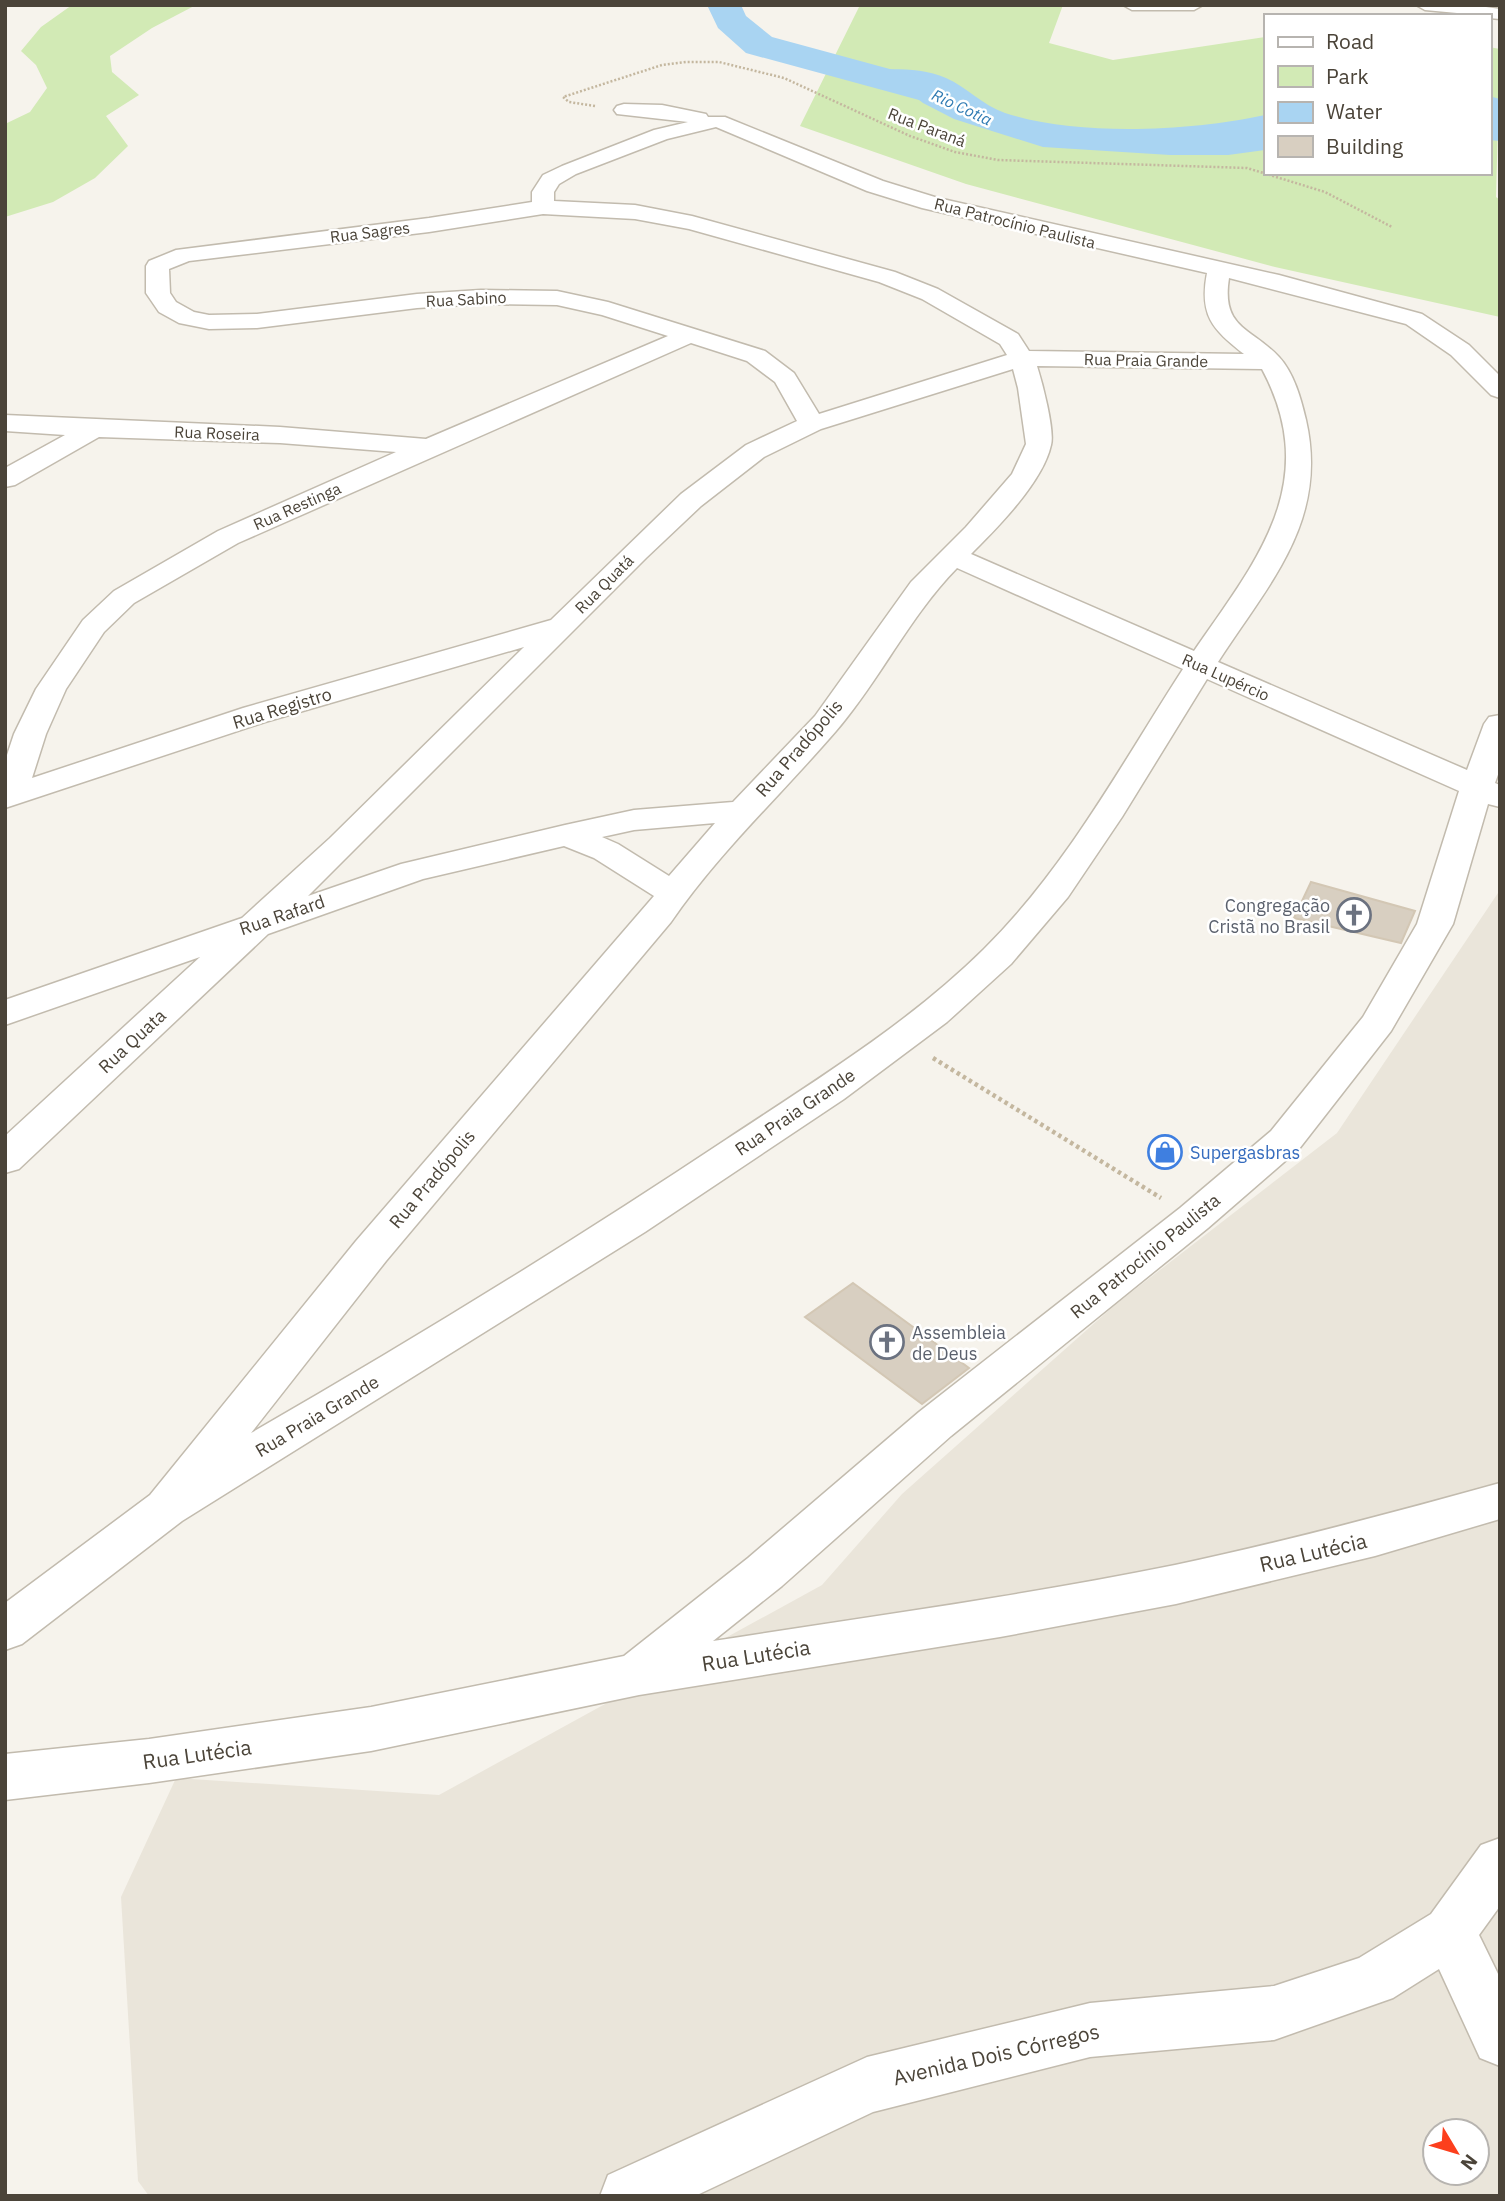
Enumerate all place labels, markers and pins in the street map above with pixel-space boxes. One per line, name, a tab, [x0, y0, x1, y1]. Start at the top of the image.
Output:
place label: Congregação Cristã no Brasil	[1208, 894, 1330, 938]
church icon: Congregação Cristã no Brasil	[1335, 896, 1373, 934]
shop icon: Supergasbras	[1146, 1133, 1184, 1171]
place label: Supergasbras	[1190, 1141, 1300, 1164]
place label: Assembleia de Deus	[912, 1321, 1006, 1365]
church icon: Assembleia de Deus	[868, 1323, 906, 1361]

